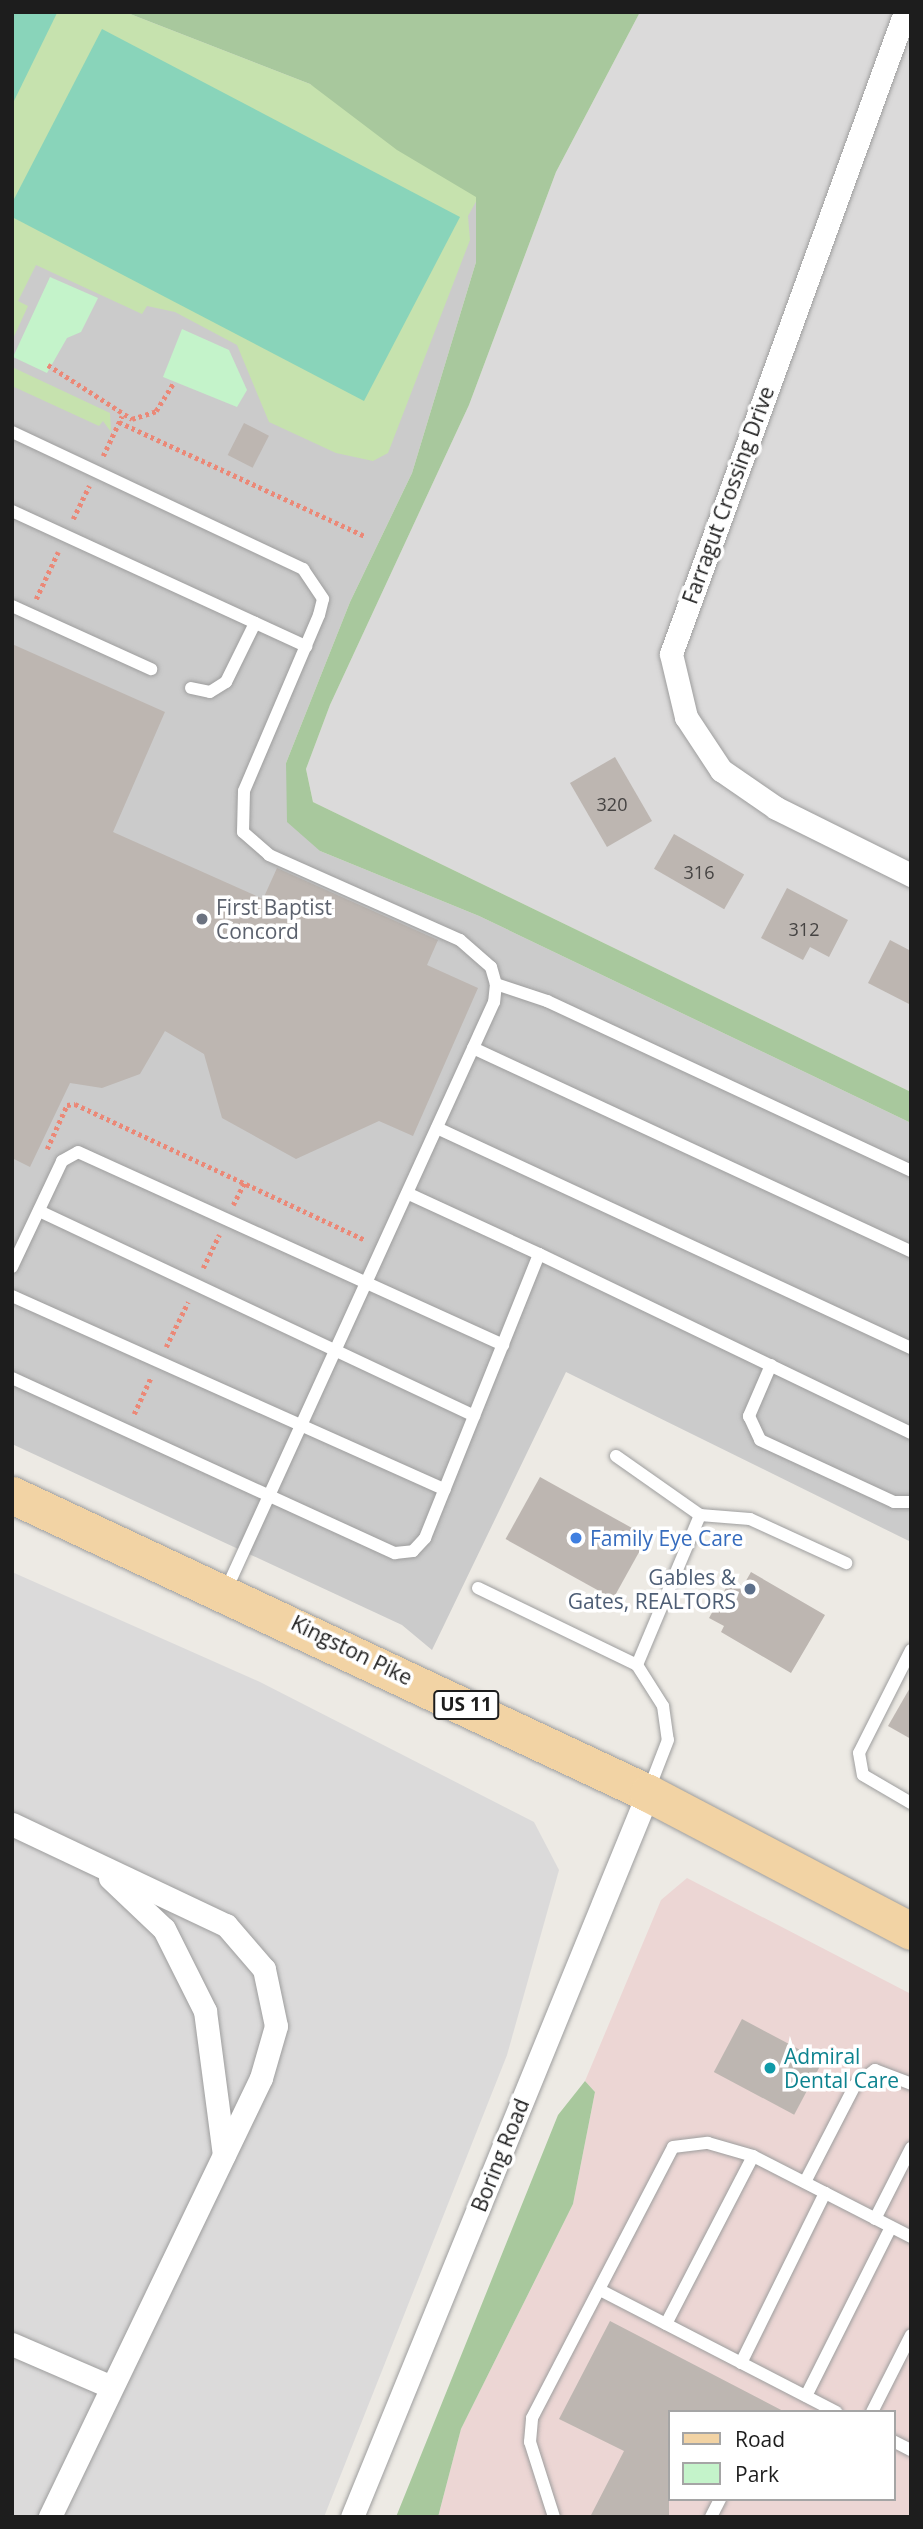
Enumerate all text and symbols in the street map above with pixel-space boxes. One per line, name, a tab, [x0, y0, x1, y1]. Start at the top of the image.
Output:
street label: Farragut Crossing Drive	[677, 383, 779, 607]
house number: 320	[597, 793, 627, 815]
house number: 316	[684, 861, 714, 883]
place label: First Baptist Concord	[216, 894, 332, 944]
marker: First Baptist Concord	[194, 911, 210, 927]
house number: 312	[789, 918, 819, 940]
place label: Family Eye Care	[590, 1525, 743, 1551]
marker: Family Eye Care	[568, 1530, 584, 1546]
place label: Gables & Gates, REALTORS	[568, 1564, 736, 1614]
marker: Gables & Gates, REALTORS	[742, 1581, 758, 1597]
street label: Kingston Pike	[287, 1610, 417, 1690]
road number: US 11	[433, 1690, 499, 1721]
place label: Admiral Dental Care	[784, 2043, 899, 2093]
marker: Admiral Dental Care	[762, 2060, 778, 2076]
street label: Boring Road	[466, 2095, 534, 2215]
legend	[668, 2410, 895, 2501]
text: Road	[735, 2425, 785, 2453]
text: Park	[735, 2460, 779, 2488]

